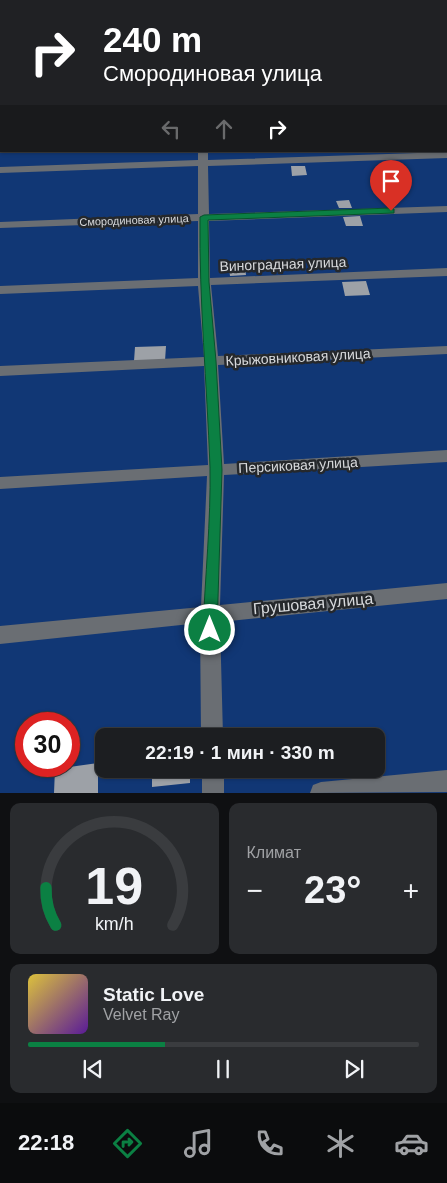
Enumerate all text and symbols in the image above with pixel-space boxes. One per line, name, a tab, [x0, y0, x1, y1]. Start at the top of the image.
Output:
icon: right	[20, 20, 85, 85]
text: 240 m	[103, 20, 202, 59]
text: Смородиновая улица	[103, 61, 322, 86]
icon: left	[157, 115, 185, 143]
icon: ahead	[210, 115, 238, 143]
icon: right	[263, 115, 291, 143]
pin	[370, 160, 412, 211]
icon: arrive	[377, 167, 405, 195]
street label: Смородиновая улица	[79, 212, 190, 228]
street label: Виноградная улица	[219, 254, 347, 274]
street label: Крыжовниковая улица	[225, 345, 371, 369]
street label: Персиковая улица	[238, 454, 358, 476]
street label: Грушовая улица	[252, 590, 374, 617]
position arrow	[183, 603, 235, 655]
speed limit sign: 30	[15, 712, 80, 777]
text: 22:19 · 1 мин · 330 m	[145, 742, 335, 763]
text: Климат	[247, 844, 301, 861]
text: 19	[85, 857, 143, 915]
text: 23°	[304, 869, 361, 911]
text: −	[247, 875, 263, 906]
text: +	[403, 875, 419, 906]
text: km/h	[95, 914, 134, 934]
text: Static Love	[103, 984, 204, 1005]
text: Velvet Ray	[103, 1006, 179, 1023]
icon: previous	[79, 1055, 107, 1083]
icon: pause	[209, 1055, 237, 1083]
icon: next	[340, 1055, 368, 1083]
icon: directions	[110, 1126, 145, 1161]
icon: music	[181, 1126, 216, 1161]
icon: phone	[252, 1126, 287, 1161]
icon: climate	[323, 1126, 358, 1161]
icon: car	[394, 1126, 429, 1161]
text: 22:18	[18, 1130, 74, 1155]

